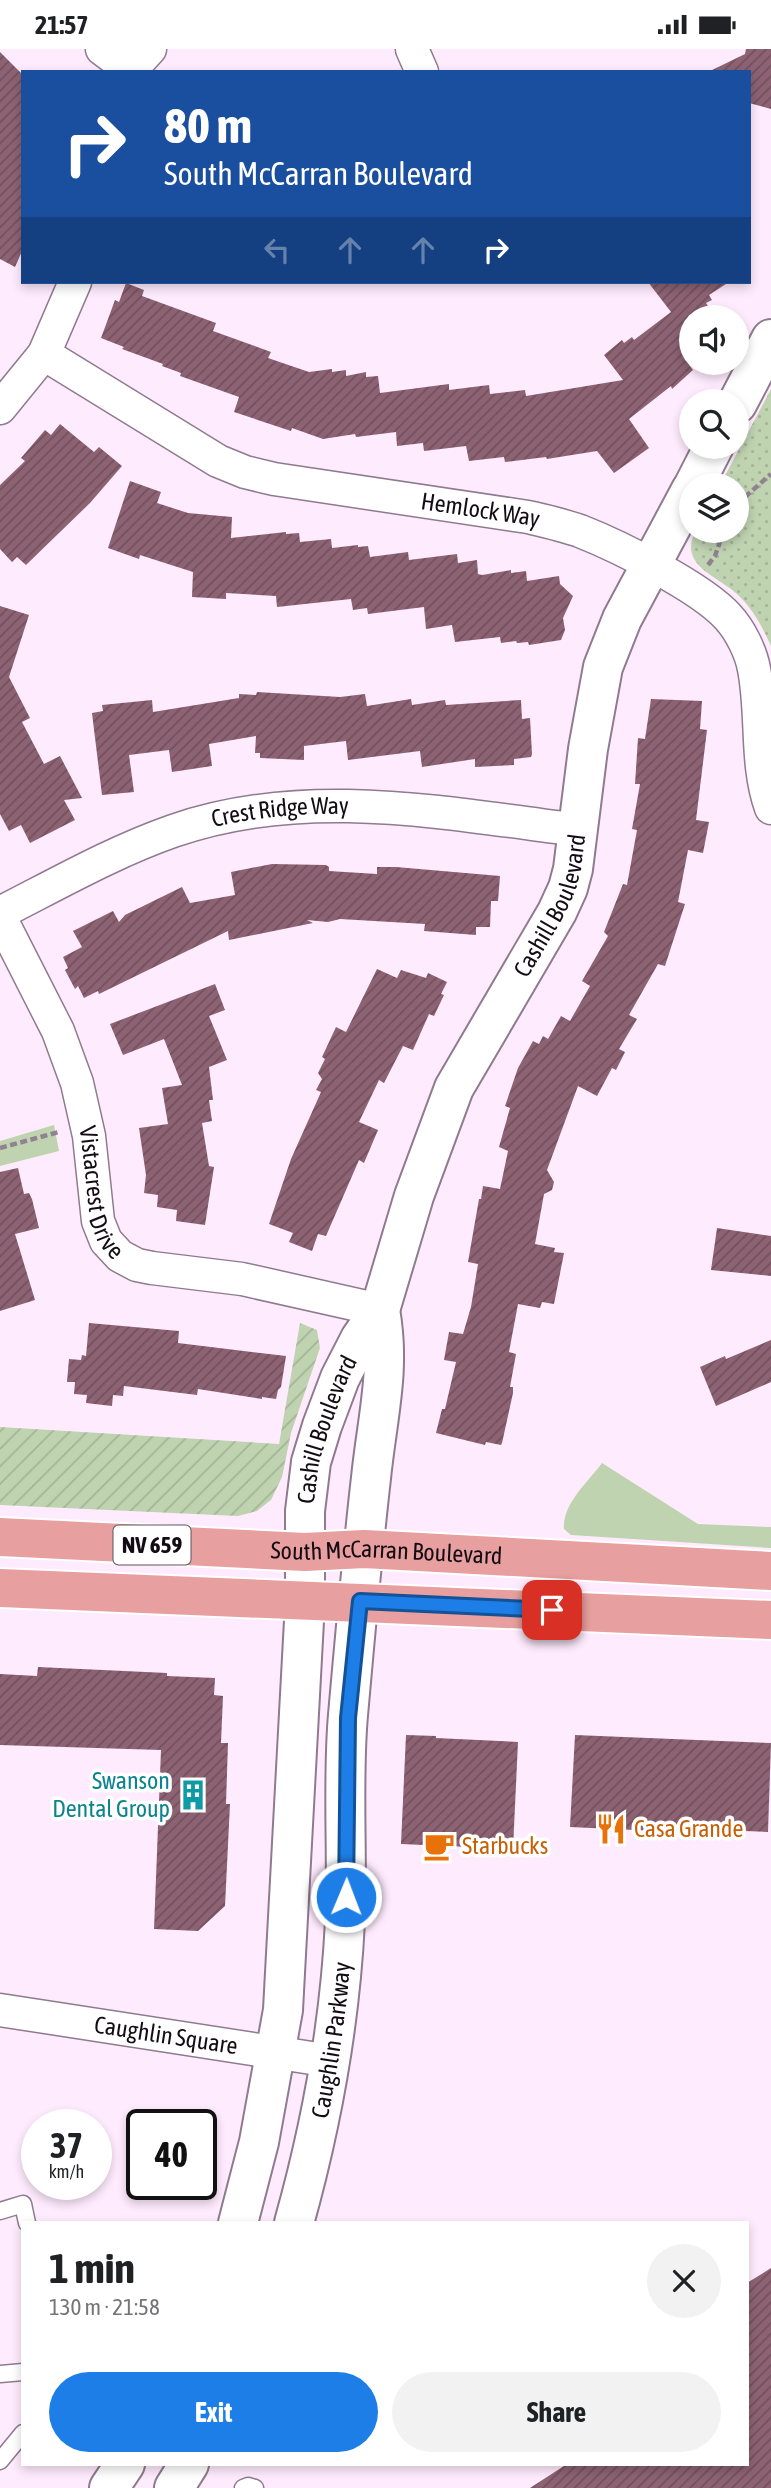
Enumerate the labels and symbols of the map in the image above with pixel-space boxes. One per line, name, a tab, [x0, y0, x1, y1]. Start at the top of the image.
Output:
street label: Hemlock Way	[419, 487, 543, 532]
street label: Crest Ridge Way	[208, 792, 349, 832]
street label: Cashill Boulevard	[508, 832, 590, 981]
street label: Vistacrest Drive	[74, 1123, 129, 1264]
street label: Cashill Boulevard	[292, 1351, 362, 1505]
road number: NV 659	[114, 1525, 190, 1565]
street label: South McCarran Boulevard	[270, 1535, 503, 1569]
pin	[522, 1580, 582, 1640]
place label: Swanson Dental Group	[52, 1767, 170, 1822]
building icon: Swanson Dental Group	[176, 1778, 210, 1812]
restaurant icon: Casa Grande	[594, 1812, 628, 1846]
place label: Casa Grande	[634, 1815, 743, 1842]
cafe icon: Starbucks	[422, 1829, 456, 1863]
place label: Starbucks	[462, 1832, 548, 1859]
position arrow	[309, 1860, 383, 1934]
street label: Caughlin Parkway	[306, 1961, 355, 2121]
street label: Caughlin Square	[93, 2011, 240, 2059]
speed limit sign: 40	[126, 2109, 217, 2200]

